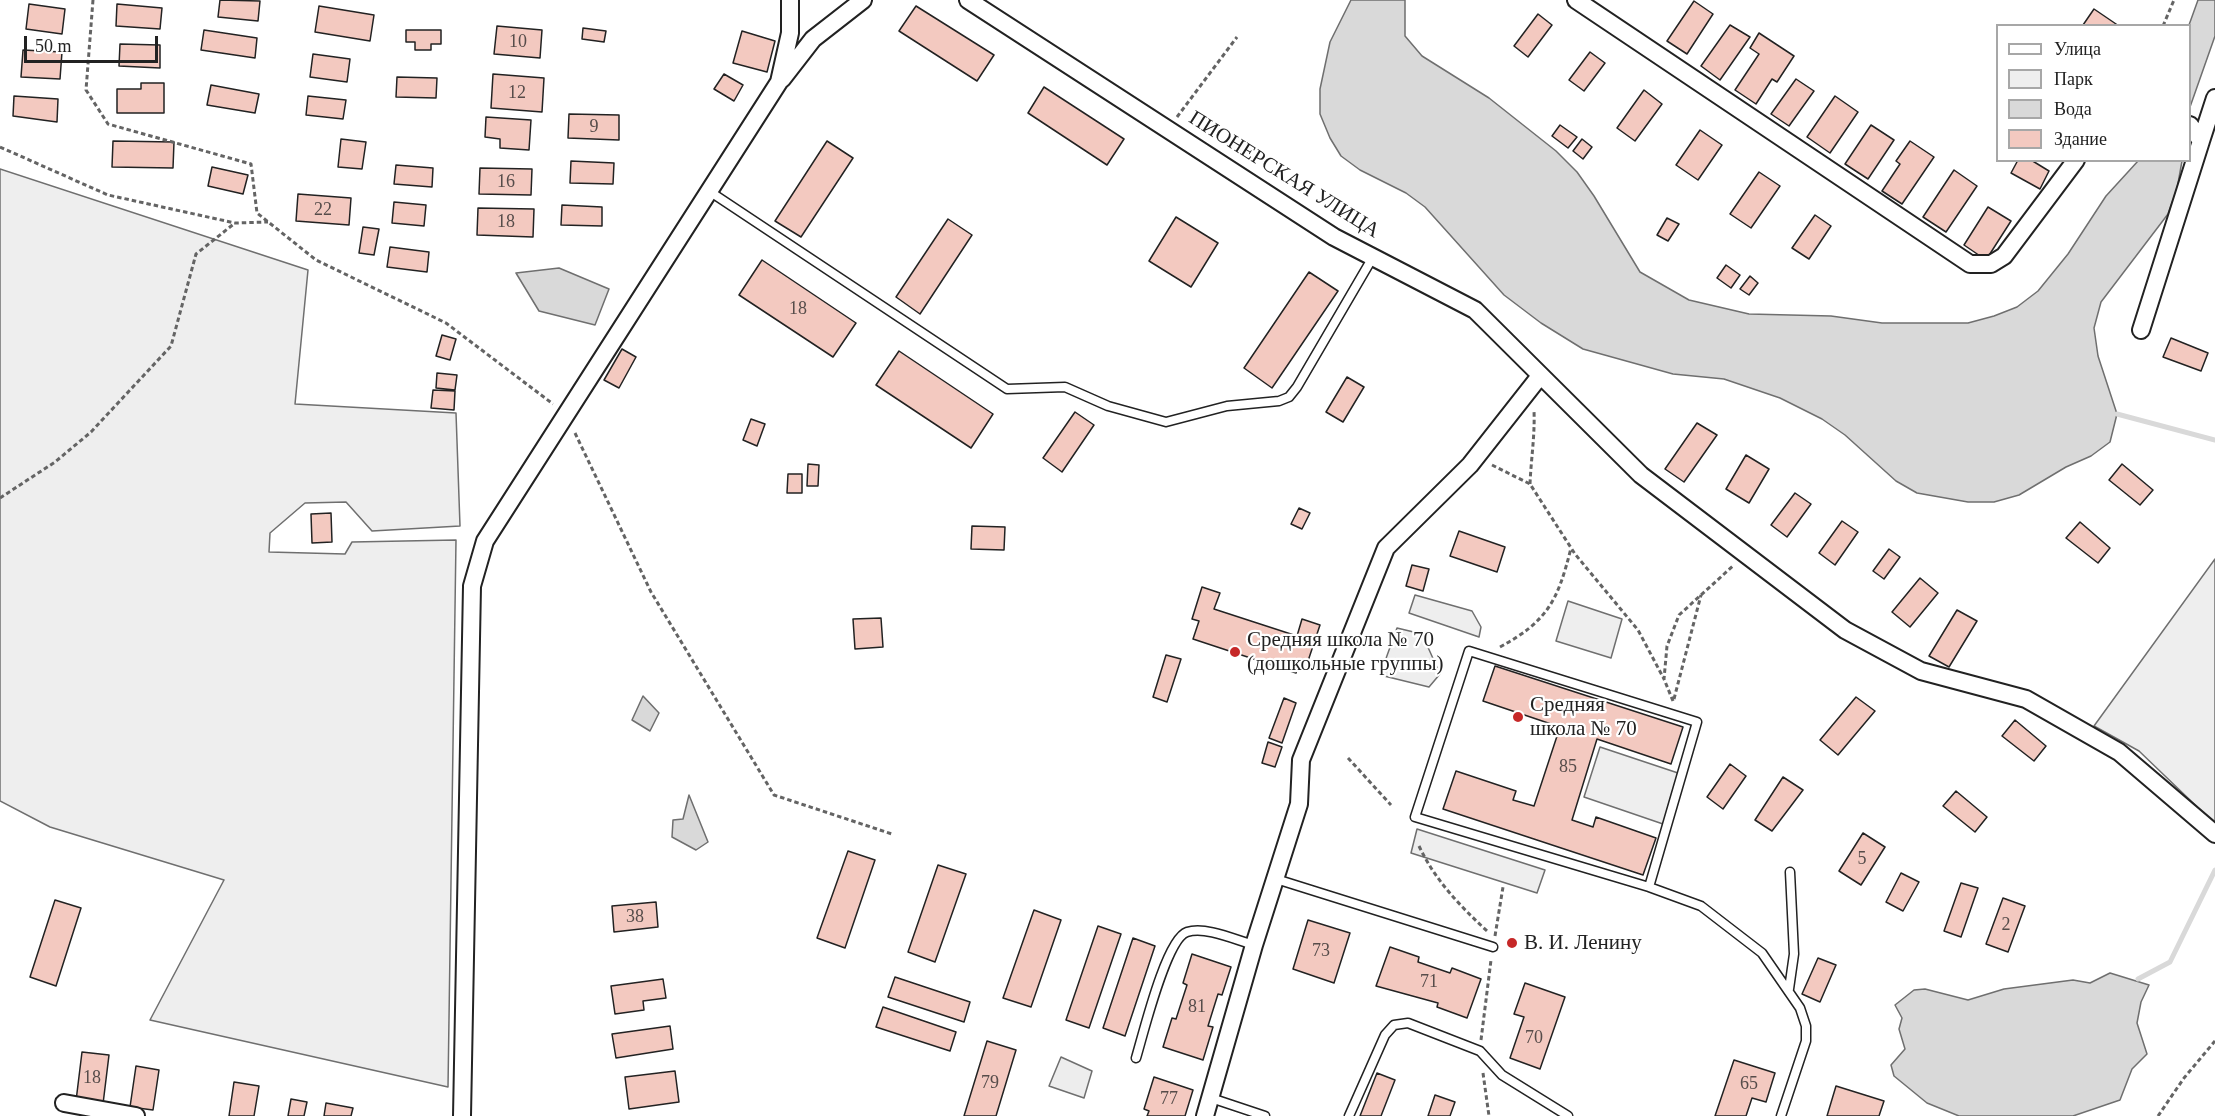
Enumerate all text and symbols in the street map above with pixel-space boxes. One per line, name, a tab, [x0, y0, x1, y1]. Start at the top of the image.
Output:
scale bar	[27, 24, 160, 62]
legend	[1996, 24, 2191, 162]
house number: 10	[509, 31, 527, 53]
text: 50 m	[35, 36, 72, 56]
text: Улица	[2054, 39, 2101, 59]
text: Парк	[2054, 69, 2093, 89]
house number: 12	[508, 82, 526, 104]
text: Вода	[2054, 99, 2092, 119]
street label: ПИОНЕРСКАЯ УЛИЦА	[1184, 106, 1384, 244]
house number: 9	[590, 116, 598, 138]
text: Здание	[2054, 129, 2107, 149]
house number: 16	[497, 171, 515, 193]
house number: 22	[314, 199, 332, 221]
house number: 18	[497, 211, 515, 233]
house number: 18	[789, 298, 807, 320]
place label: Средняя школа № 70 (дошкольные группы)	[1247, 627, 1444, 677]
marker: Средняя школа № 70 (дошкольные группы)	[1228, 645, 1242, 659]
place label: Средняя школа № 70	[1530, 692, 1637, 742]
marker: Средняя школа № 70	[1511, 710, 1525, 724]
house number: 85	[1559, 756, 1577, 778]
house number: 5	[1858, 848, 1866, 870]
house number: 38	[626, 906, 644, 928]
house number: 2	[2002, 914, 2010, 936]
place label: В. И. Ленину	[1524, 930, 1642, 956]
marker: В. И. Ленину	[1505, 936, 1519, 950]
house number: 73	[1312, 940, 1330, 962]
house number: 71	[1420, 971, 1438, 993]
house number: 81	[1188, 996, 1206, 1018]
house number: 70	[1525, 1027, 1543, 1049]
house number: 18	[83, 1067, 101, 1089]
house number: 79	[981, 1072, 999, 1094]
house number: 65	[1740, 1073, 1758, 1095]
house number: 77	[1160, 1088, 1178, 1110]

